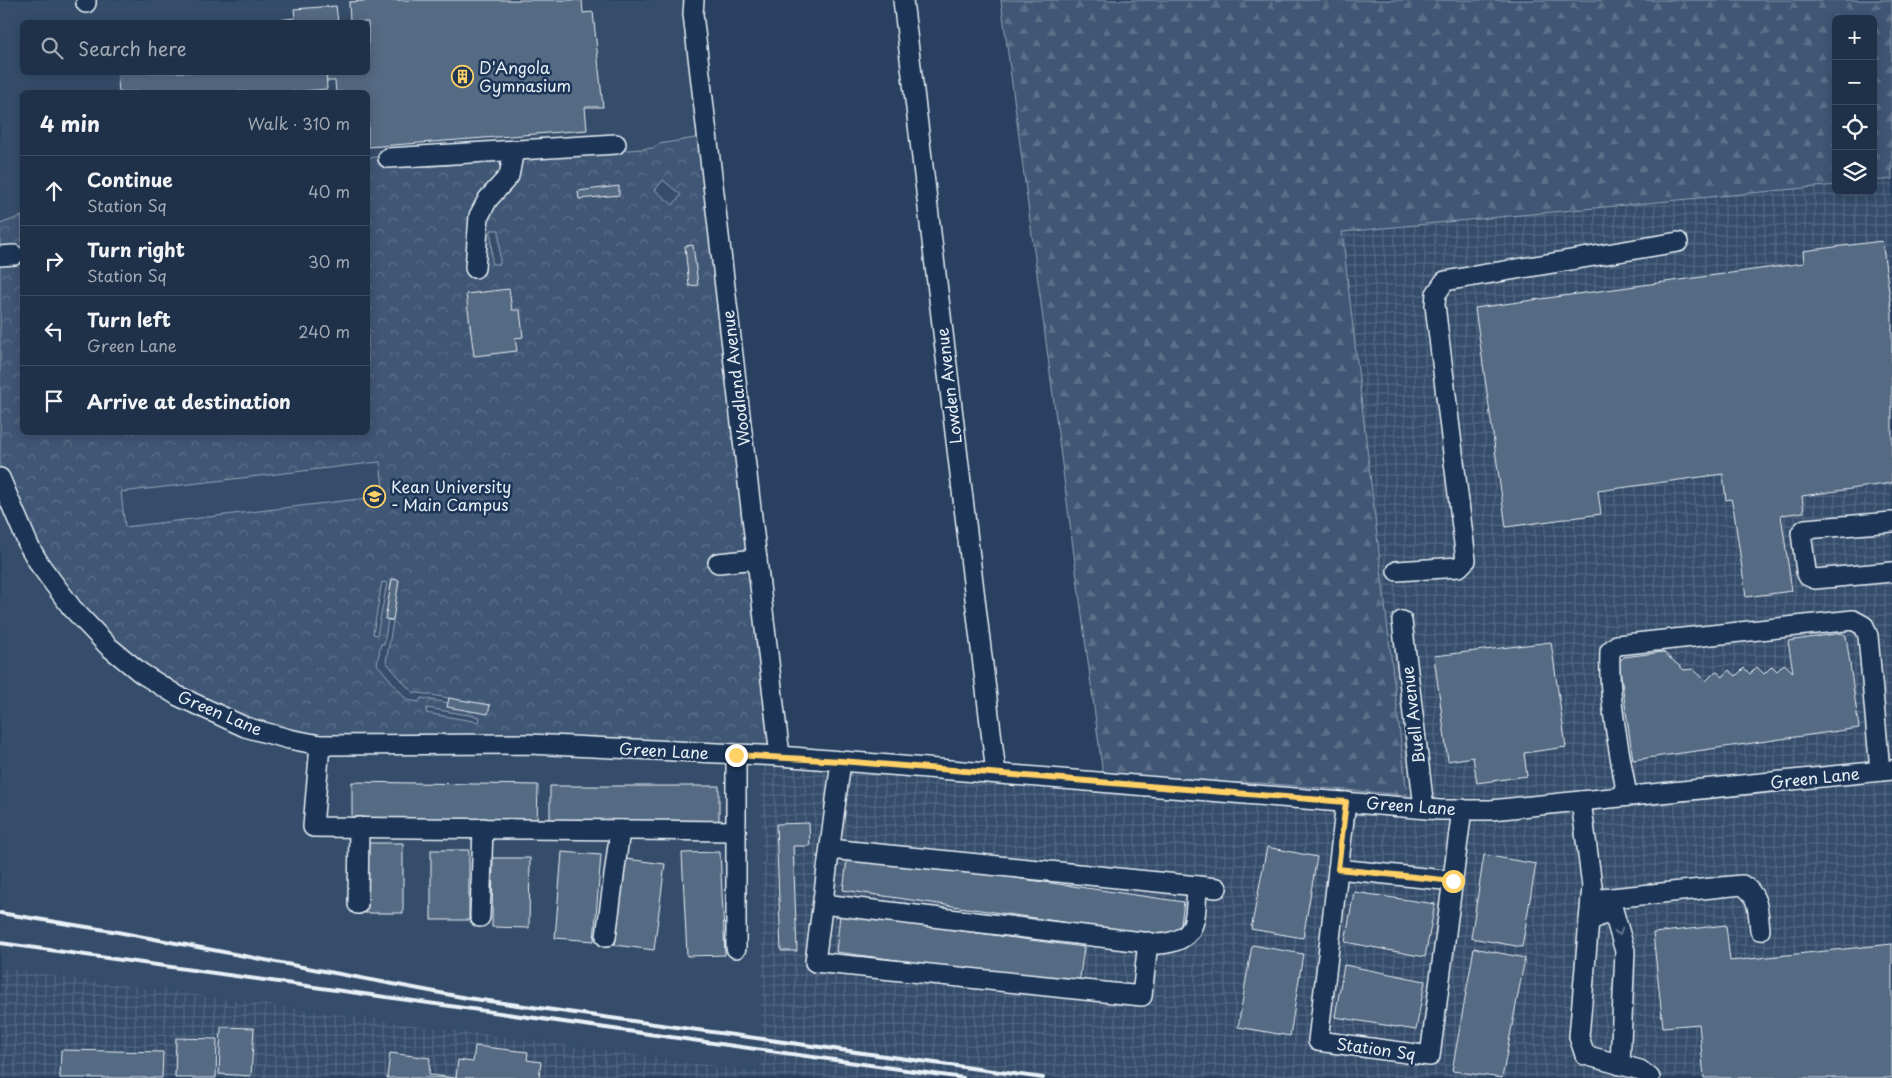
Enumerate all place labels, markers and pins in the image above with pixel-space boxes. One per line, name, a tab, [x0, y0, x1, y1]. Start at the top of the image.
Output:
place label: D'Angola Gymnasium	[479, 55, 571, 97]
building icon: D'Angola Gymnasium	[451, 65, 475, 89]
place label: Kean University - Main Campus	[391, 474, 511, 516]
school or university icon: Kean University - Main Campus	[363, 484, 387, 508]

